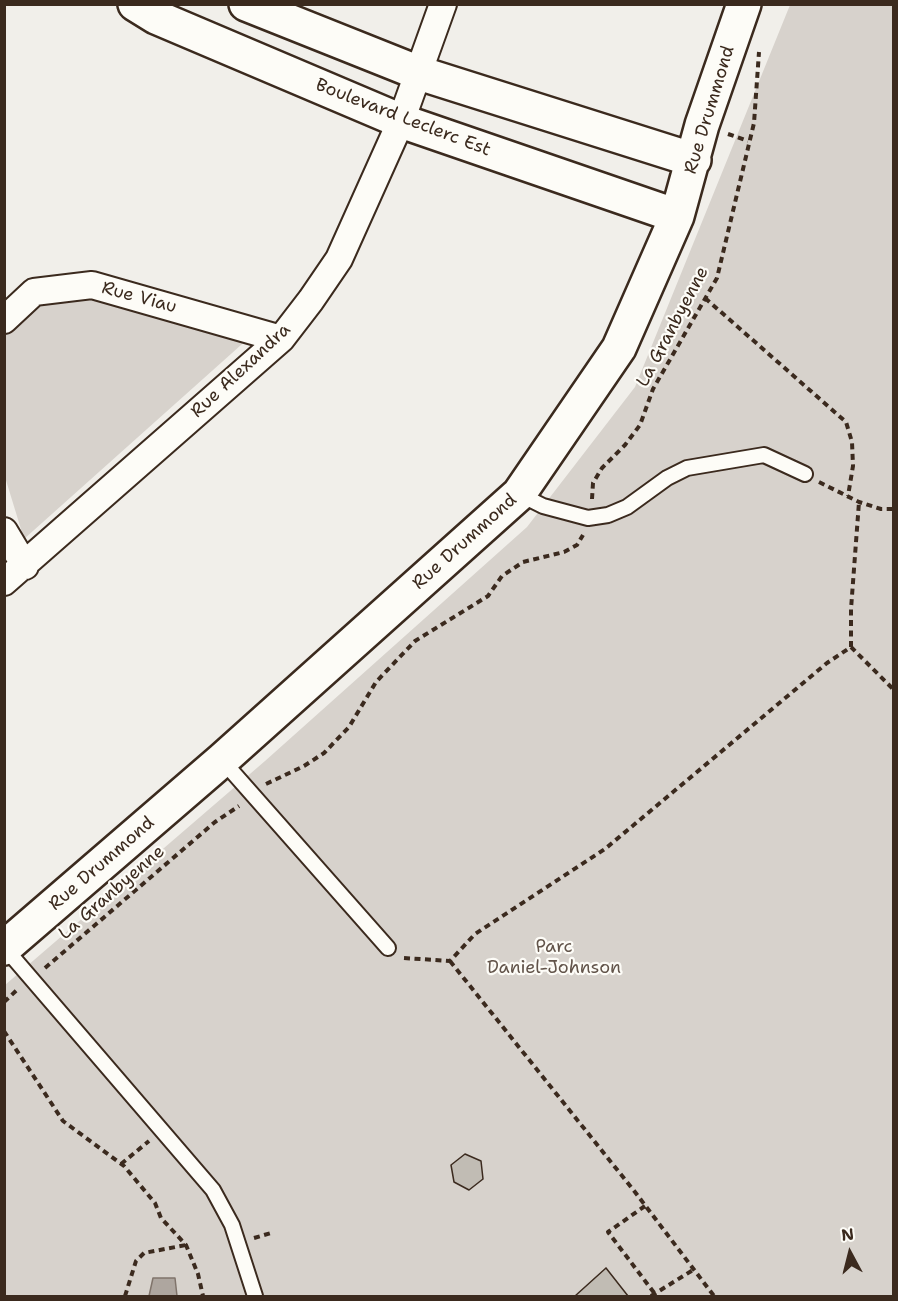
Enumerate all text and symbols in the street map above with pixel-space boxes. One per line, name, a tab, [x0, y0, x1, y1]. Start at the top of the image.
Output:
street label: Rue Drummond	[680, 43, 740, 177]
street label: Boulevard Leclerc Est	[312, 75, 494, 161]
street label: La Granbyenne	[632, 263, 714, 391]
street label: Rue Viau	[99, 278, 179, 318]
street label: Rue Alexandra	[187, 319, 295, 423]
street label: Rue Drummond	[408, 490, 522, 594]
street label: Rue Drummond	[45, 812, 159, 916]
street label: La Granbyenne	[55, 841, 169, 945]
park label: Parc Daniel-Johnson	[487, 936, 621, 978]
north arrow	[820, 1223, 880, 1283]
text: N	[840, 1223, 855, 1246]

